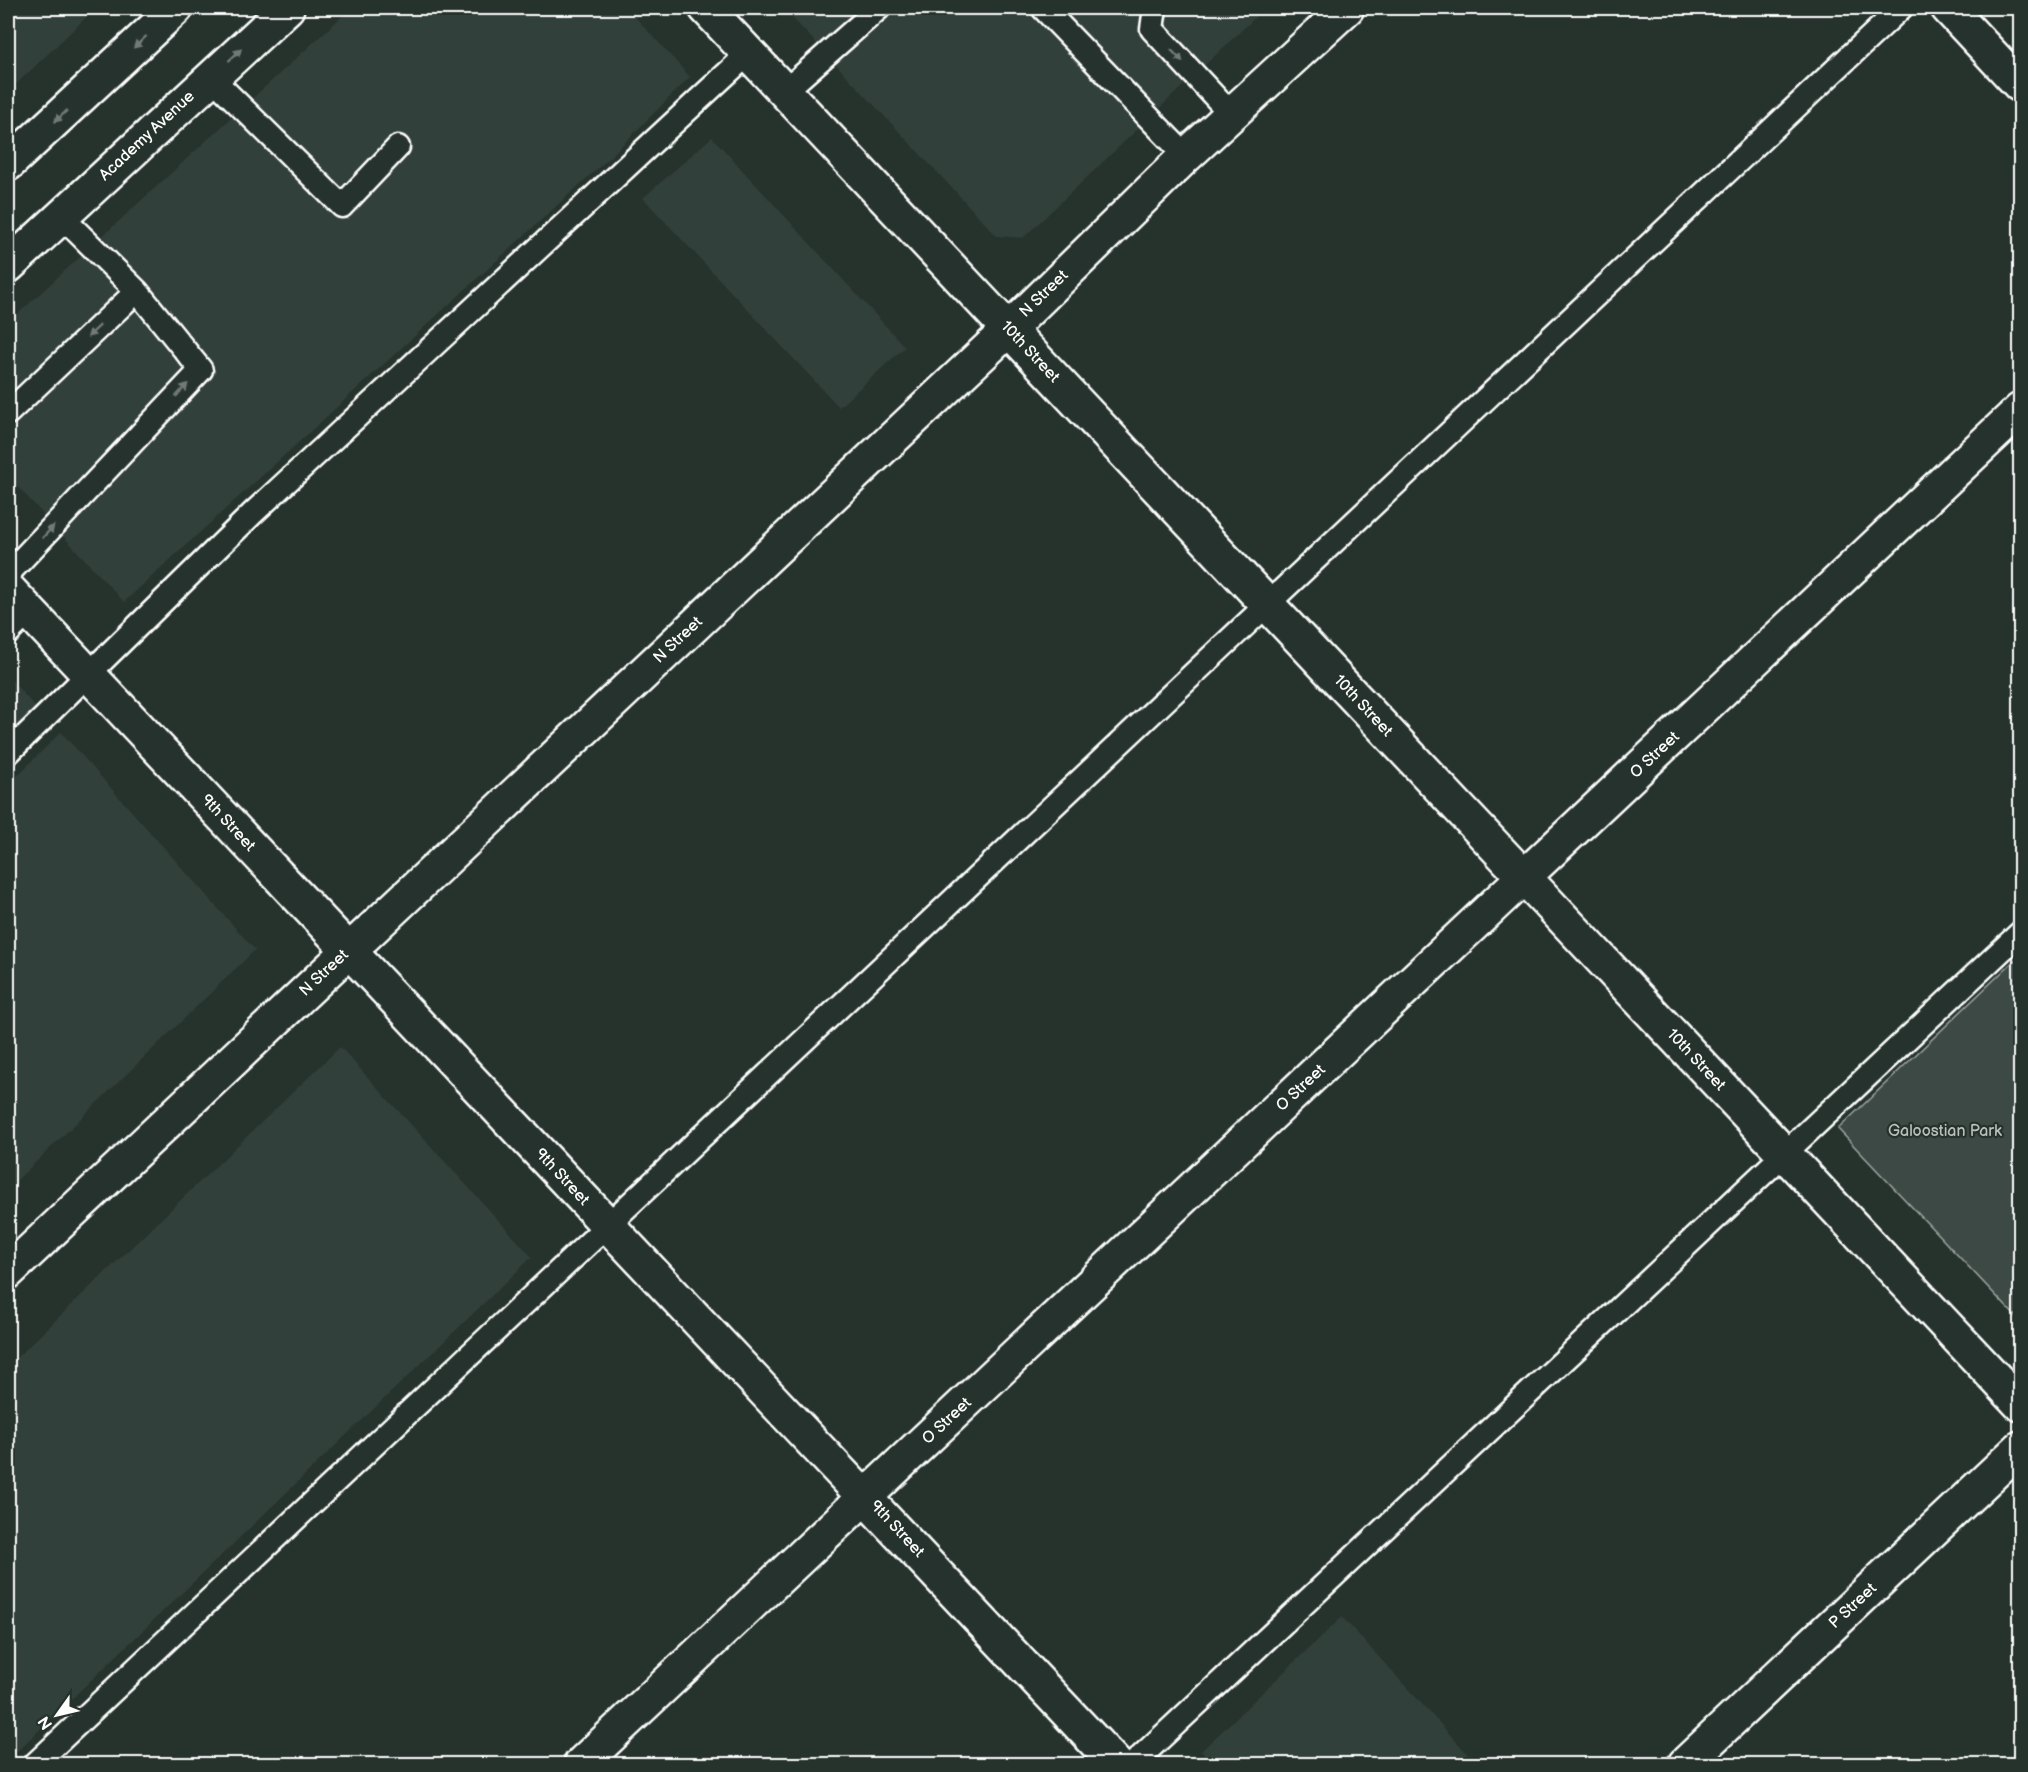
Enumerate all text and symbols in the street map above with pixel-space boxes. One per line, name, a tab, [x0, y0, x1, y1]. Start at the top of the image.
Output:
one-way arrow	[133, 35, 148, 49]
one-way arrow	[1170, 48, 1183, 63]
one-way arrow	[227, 49, 242, 62]
street label: Academy Avenue	[95, 87, 199, 185]
one-way arrow	[54, 108, 68, 122]
street label: N Street	[1016, 266, 1072, 322]
street label: 10th Street	[997, 317, 1063, 387]
one-way arrow	[87, 324, 102, 338]
one-way arrow	[174, 383, 188, 397]
one-way arrow	[40, 525, 54, 539]
street label: N Street	[650, 613, 706, 667]
street label: 10th Street	[1330, 671, 1396, 741]
street label: O Street	[1627, 727, 1684, 782]
street label: 9th Street	[197, 791, 259, 855]
street label: N Street	[296, 946, 352, 1000]
street label: 10th Street	[1663, 1025, 1729, 1095]
street label: O Street	[1273, 1060, 1330, 1115]
park label: Galoostian Park	[1888, 1122, 2002, 1141]
street label: 9th Street	[531, 1145, 593, 1209]
street label: O Street	[919, 1393, 976, 1448]
street label: 9th Street	[866, 1497, 928, 1561]
street label: P Street	[1825, 1579, 1881, 1633]
north arrow	[27, 1685, 87, 1745]
text: N	[35, 1712, 57, 1733]

